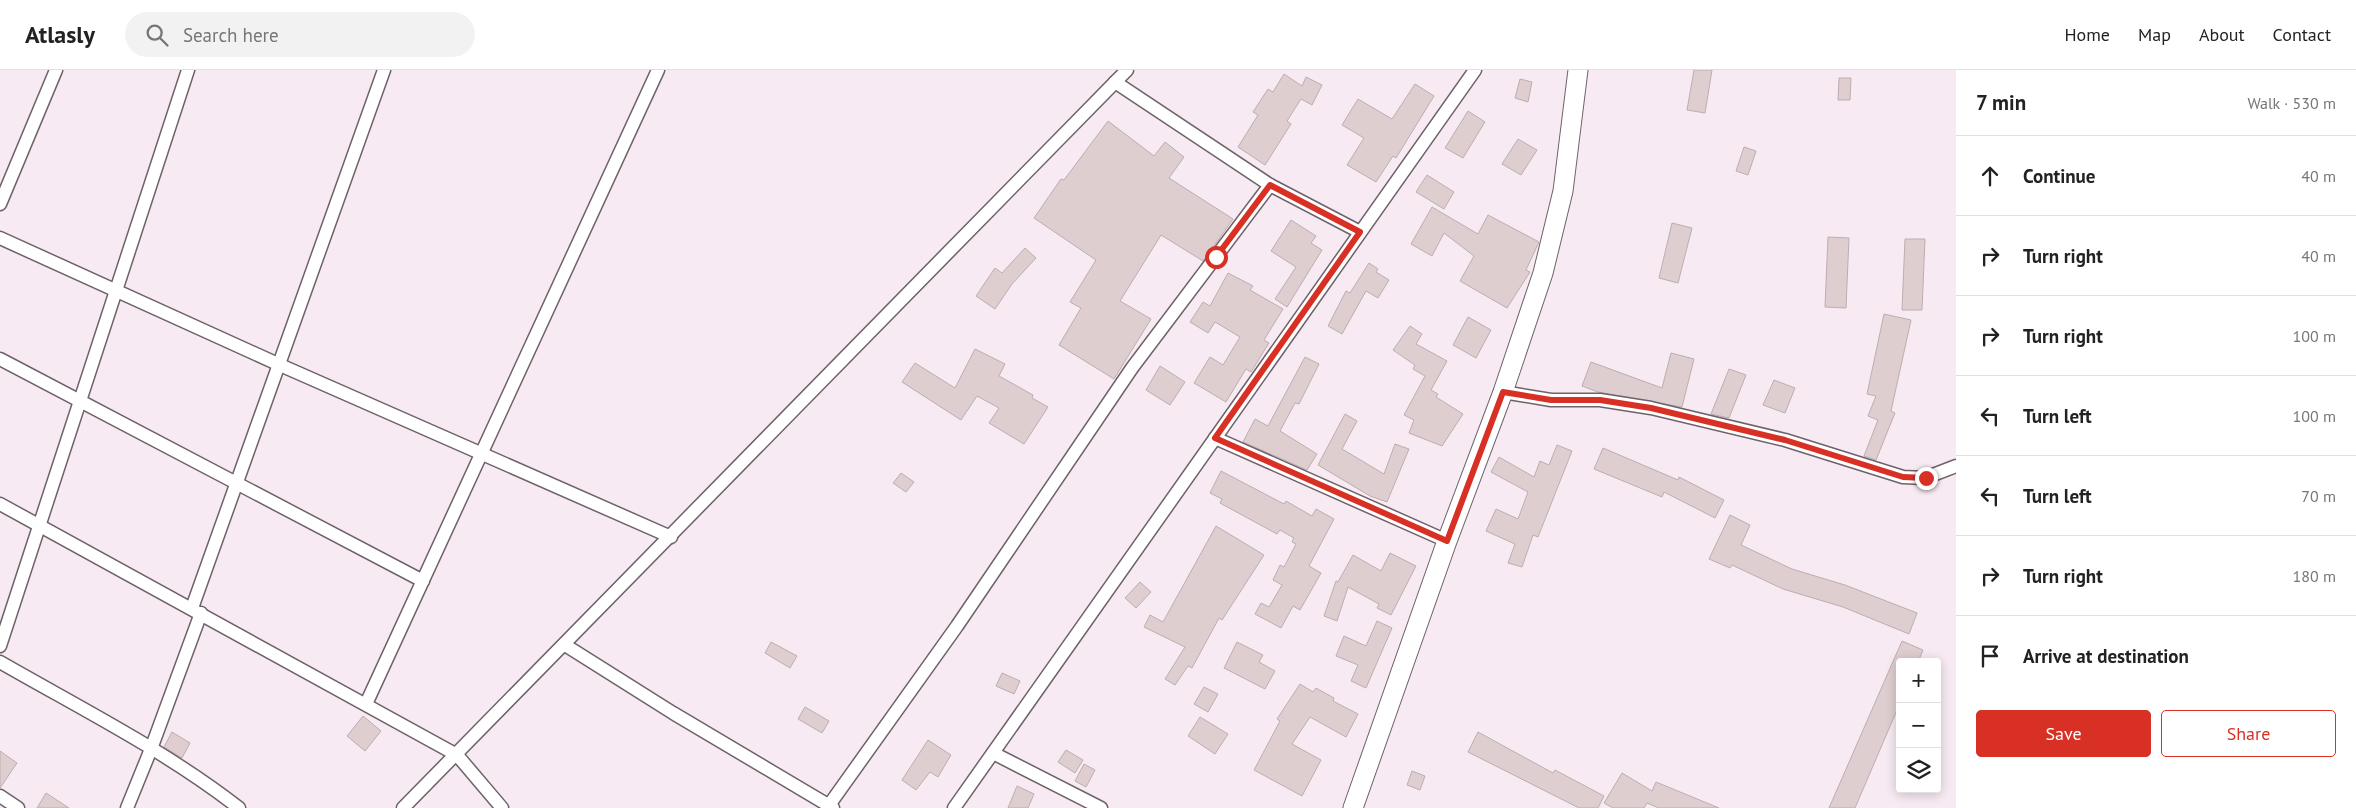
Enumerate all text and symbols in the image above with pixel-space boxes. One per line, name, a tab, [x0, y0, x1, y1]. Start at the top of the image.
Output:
search box	[125, 12, 475, 57]
text: Atlasly	[25, 19, 95, 50]
icon: search	[143, 21, 171, 49]
text: Search here	[183, 23, 279, 47]
text: Home	[2064, 23, 2110, 46]
text: Map	[2138, 23, 2171, 46]
text: About	[2199, 23, 2245, 46]
text: Contact	[2273, 23, 2331, 46]
text: 7 min	[1976, 89, 2026, 116]
text: Walk · 530 m	[2247, 93, 2336, 113]
icon: ahead	[1976, 162, 2004, 190]
text: Continue	[2023, 164, 2095, 188]
text: 40 m	[2301, 166, 2336, 186]
icon: right	[1976, 242, 2004, 270]
text: Turn right	[2023, 244, 2103, 268]
route start	[1205, 246, 1228, 269]
text: 40 m	[2301, 246, 2336, 266]
icon: right	[1976, 322, 2004, 350]
text: Turn right	[2023, 324, 2103, 348]
text: 100 m	[2293, 326, 2336, 346]
icon: left	[1976, 402, 2004, 430]
text: Turn left	[2023, 404, 2092, 428]
text: 100 m	[2293, 406, 2336, 426]
route end	[1915, 467, 1938, 490]
icon: left	[1976, 482, 2004, 510]
text: Turn left	[2023, 484, 2092, 508]
text: 70 m	[2301, 486, 2336, 506]
icon: right	[1976, 562, 2004, 590]
text: Turn right	[2023, 564, 2103, 588]
text: 180 m	[2293, 566, 2336, 586]
icon: arrive	[1976, 642, 2004, 670]
text: Arrive at destination	[2023, 644, 2189, 668]
map controls	[1896, 658, 1941, 793]
button: +	[1896, 658, 1941, 703]
button: −	[1896, 703, 1941, 748]
button: Save	[1976, 710, 2151, 757]
button: Share	[2161, 710, 2336, 757]
button: layers	[1896, 748, 1941, 793]

